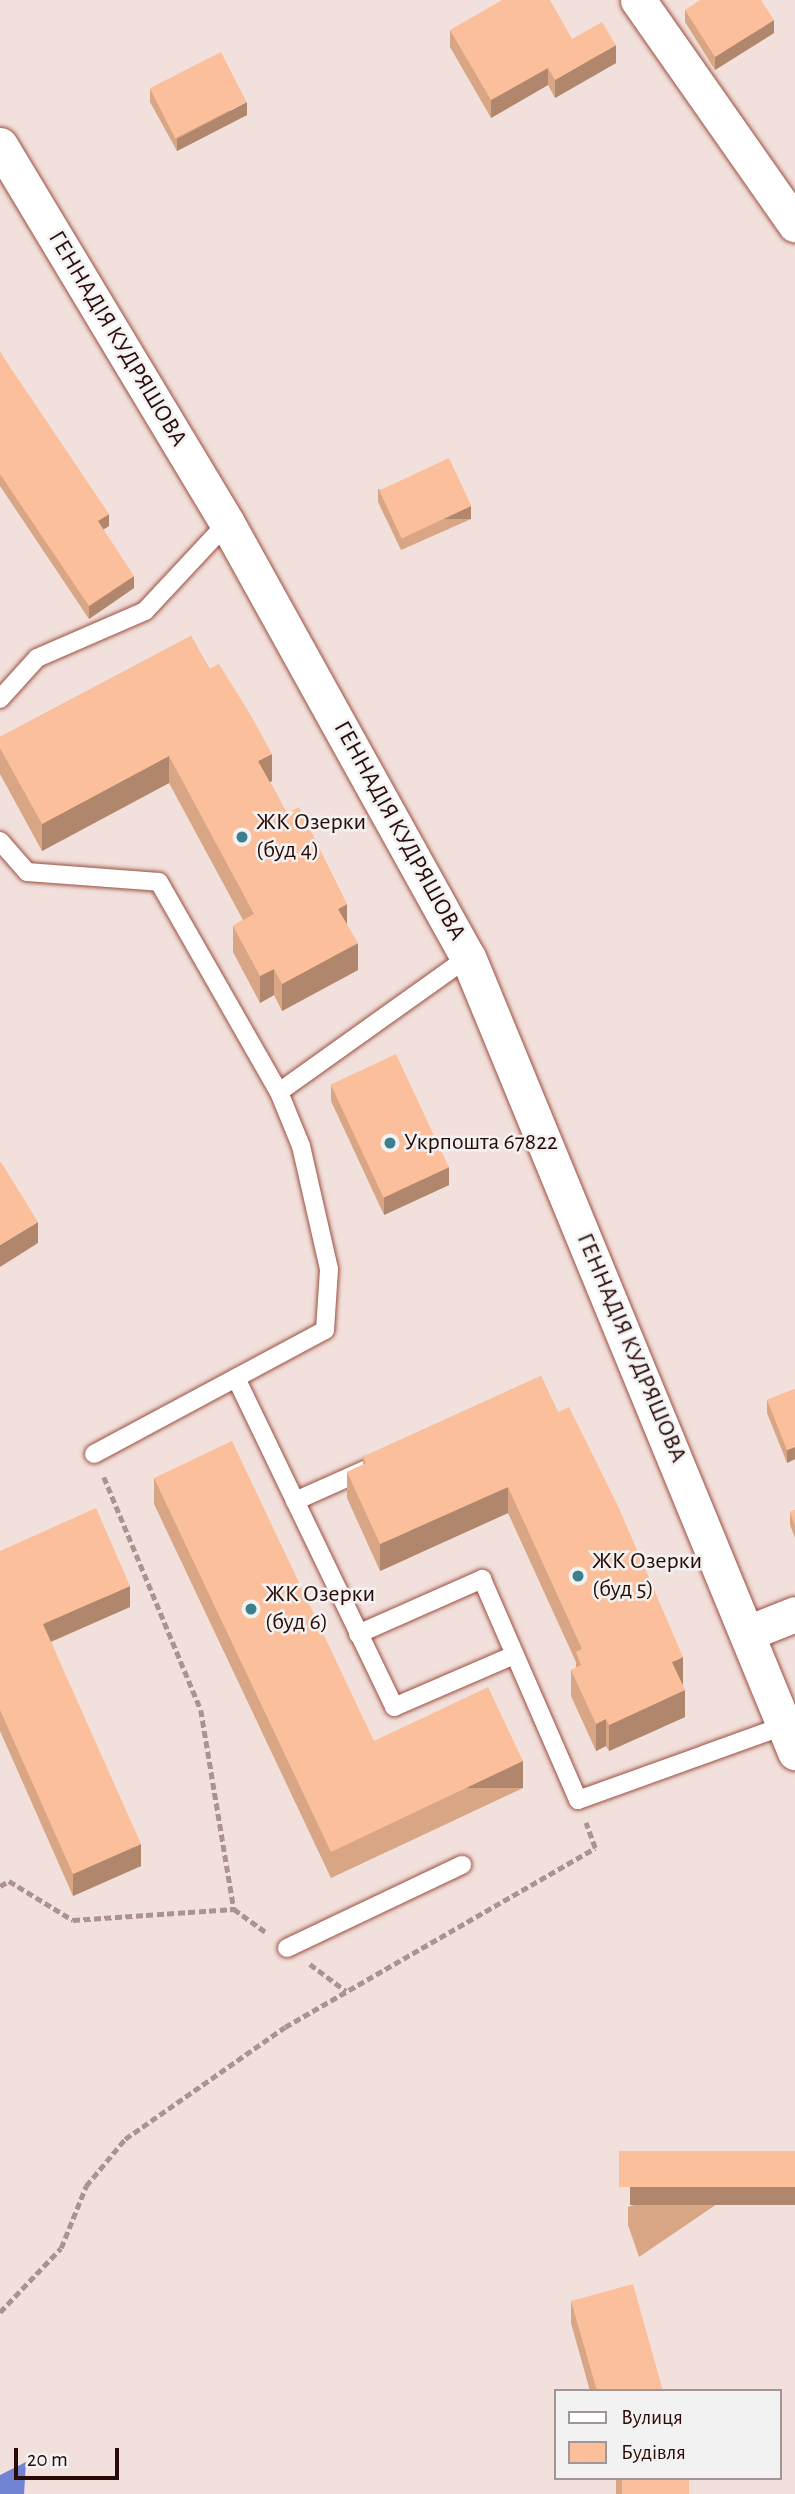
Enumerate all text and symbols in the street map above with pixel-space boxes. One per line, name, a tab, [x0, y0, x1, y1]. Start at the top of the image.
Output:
street label: ГЕННАДІЯ КУДРЯШОВА	[41, 226, 193, 452]
street label: ГЕННАДІЯ КУДРЯШОВА	[327, 716, 471, 946]
place label: ЖК Озерки (буд 4)	[256, 809, 366, 865]
marker: ЖК Озерки (буд 4)	[234, 829, 250, 845]
place label: Укрпошта 67822	[404, 1129, 558, 1157]
marker: Укрпошта 67822	[382, 1135, 398, 1151]
street label: ГЕННАДІЯ КУДРЯШОВА	[570, 1229, 692, 1467]
place label: ЖК Озерки (буд 5)	[592, 1548, 702, 1604]
marker: ЖК Озерки (буд 5)	[570, 1568, 586, 1584]
place label: ЖК Озерки (буд 6)	[265, 1581, 375, 1637]
marker: ЖК Озерки (буд 6)	[243, 1601, 259, 1617]
legend	[554, 2389, 781, 2480]
text: Вулиця	[621, 2407, 683, 2428]
scale bar	[18, 2434, 122, 2478]
text: Будівля	[621, 2442, 686, 2463]
text: 20 m	[27, 2449, 68, 2470]

